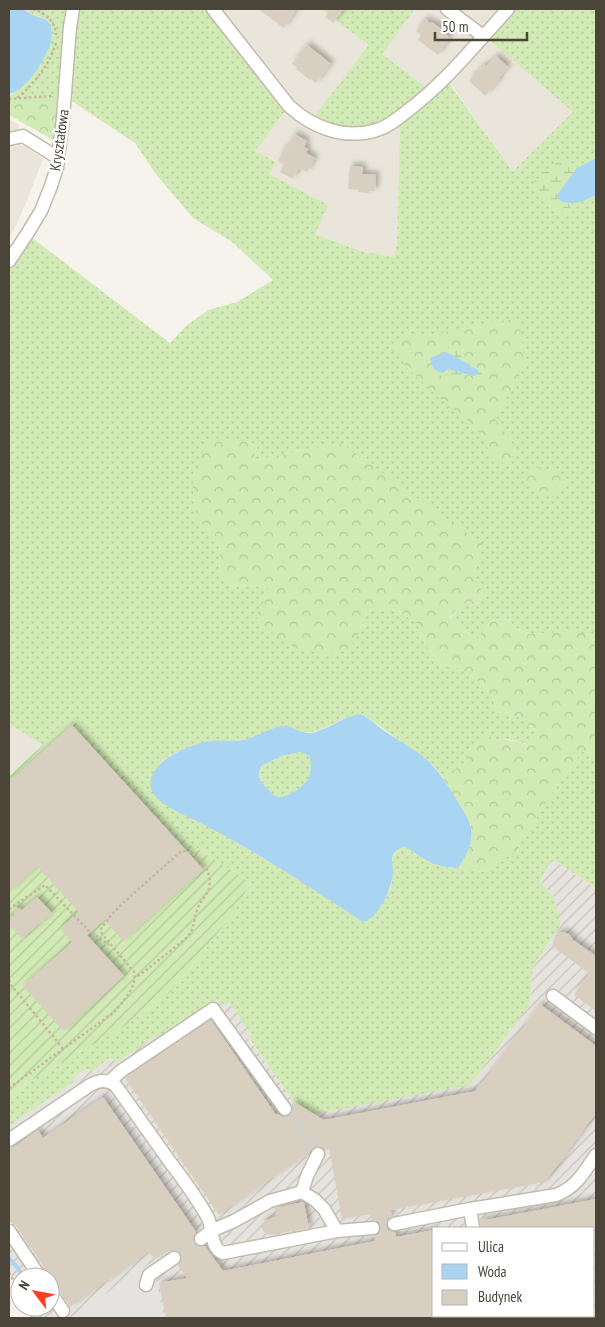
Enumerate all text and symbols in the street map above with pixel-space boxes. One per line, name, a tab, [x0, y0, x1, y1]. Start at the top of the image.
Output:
scale bar	[435, 10, 528, 42]
text: 50 m	[442, 17, 468, 36]
street label: Kryształowa	[45, 108, 73, 172]
legend	[432, 1227, 595, 1317]
text: Ulica	[478, 1237, 504, 1256]
text: Woda	[478, 1262, 507, 1281]
north arrow	[10, 1267, 60, 1317]
text: N	[14, 1277, 34, 1293]
text: Budynek	[478, 1287, 522, 1306]

